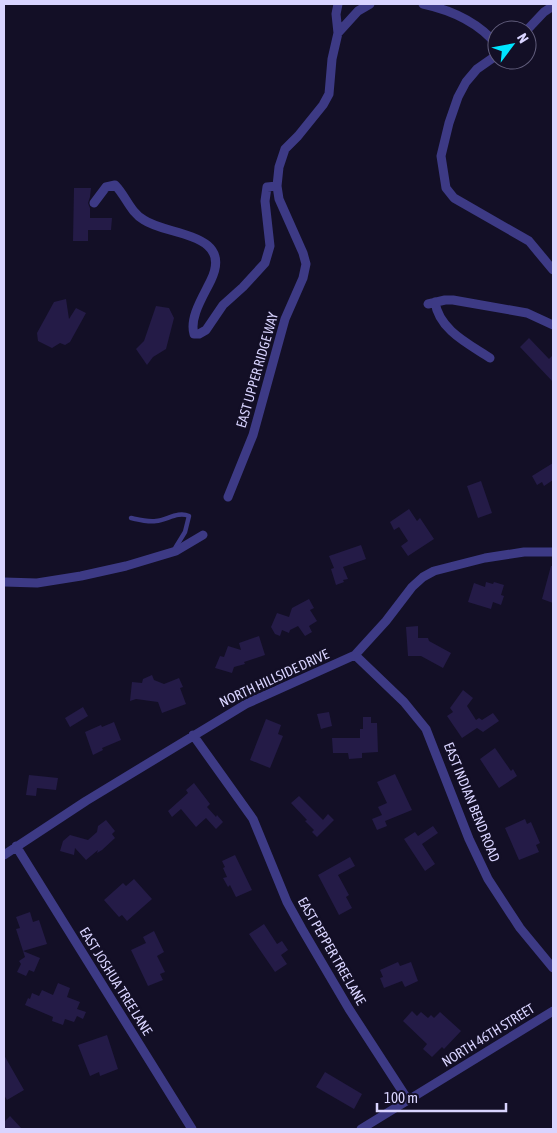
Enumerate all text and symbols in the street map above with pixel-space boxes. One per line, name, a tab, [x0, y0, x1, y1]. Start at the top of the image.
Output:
north arrow	[487, 20, 537, 70]
text: N	[514, 30, 532, 46]
street label: EAST UPPER RIDGE WAY	[233, 310, 281, 430]
street label: NORTH HILLSIDE DRIVE	[217, 646, 331, 710]
street label: EAST INDIAN BEND ROAD	[441, 740, 503, 864]
street label: EAST PEPPER TREE LANE	[295, 894, 369, 1008]
street label: EAST JOSHUA TREE LANE	[76, 924, 156, 1038]
street label: NORTH 46TH STREET	[439, 1000, 537, 1070]
scale bar	[377, 1080, 506, 1112]
text: 100 m	[384, 1089, 418, 1106]

